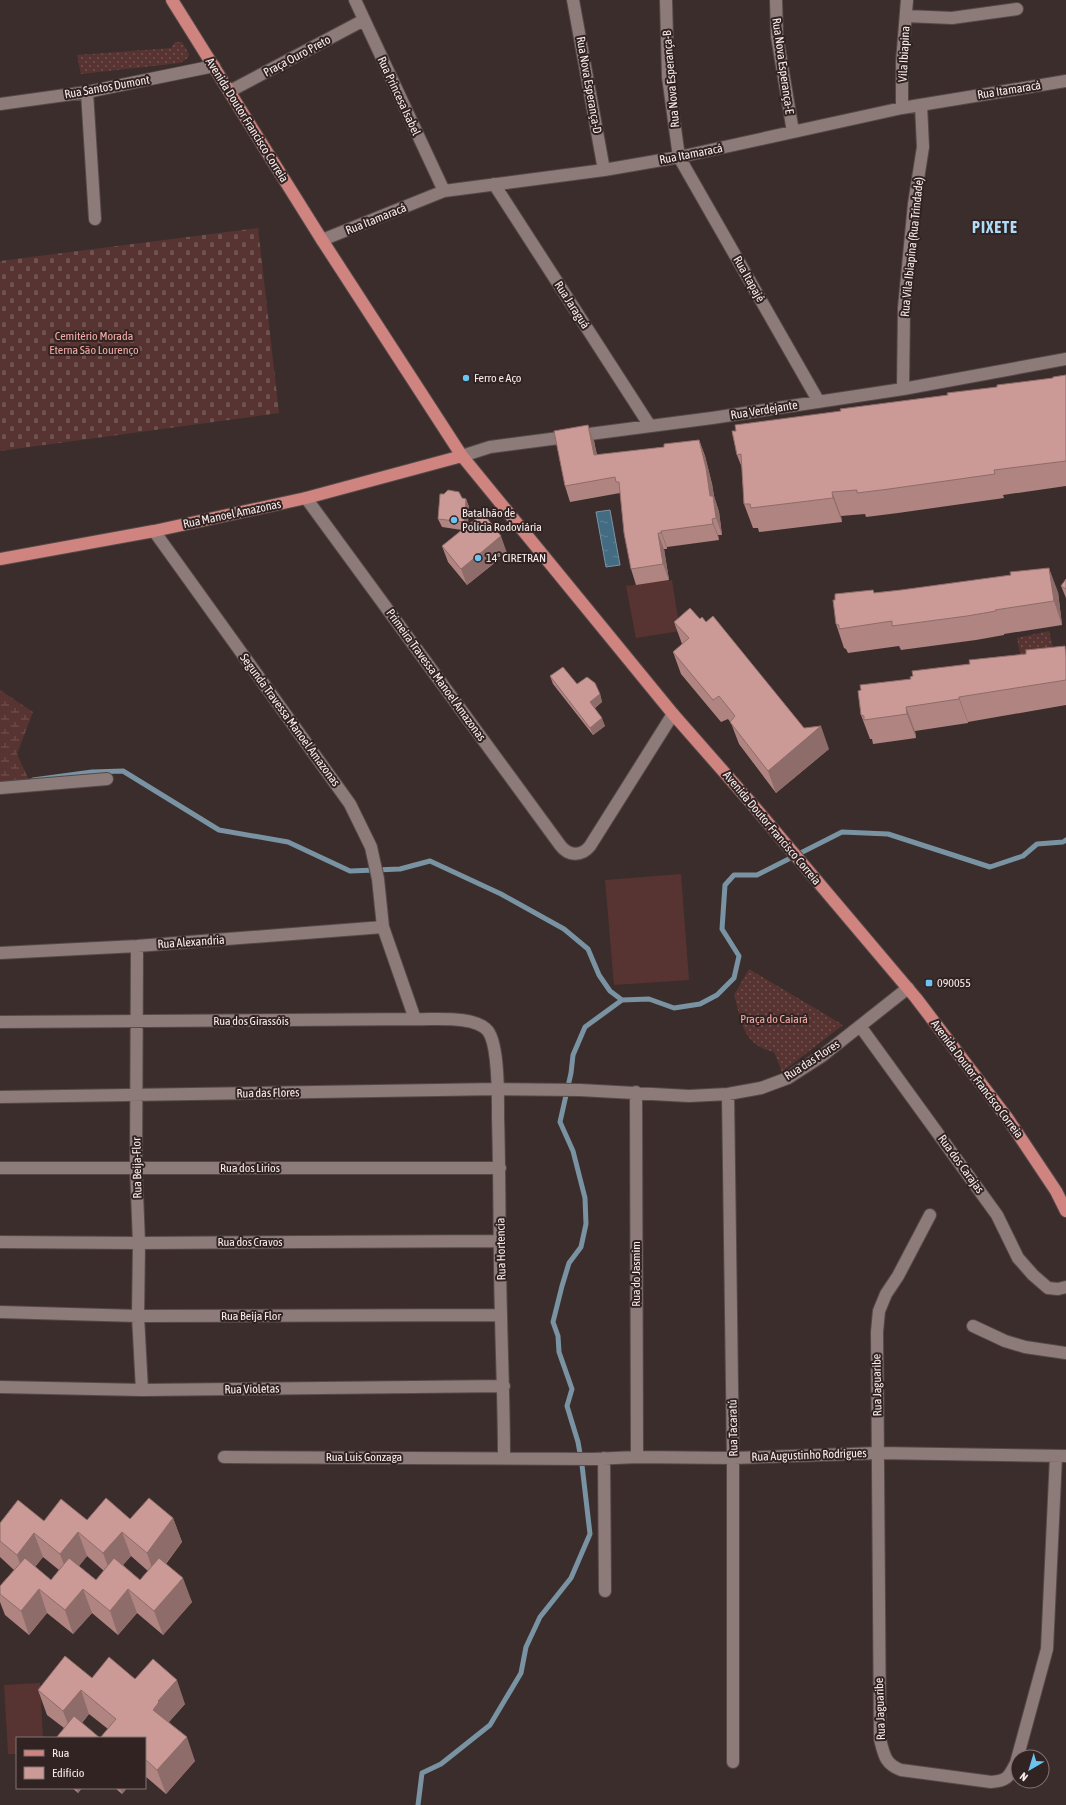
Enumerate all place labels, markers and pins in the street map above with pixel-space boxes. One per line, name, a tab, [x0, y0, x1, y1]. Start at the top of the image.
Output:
place label: Ferro e Aço	[474, 371, 522, 385]
marker: Ferro e Aço	[461, 373, 471, 383]
place label: Batalhão de Polícia Rodoviária	[462, 506, 542, 534]
marker: Batalhão de Polícia Rodoviária	[449, 515, 459, 525]
place label: 14º CIRETRAN	[486, 551, 546, 565]
marker: 14º CIRETRAN	[473, 553, 483, 563]
place label: 090055	[937, 976, 971, 990]
marker: 090055	[924, 978, 934, 988]

